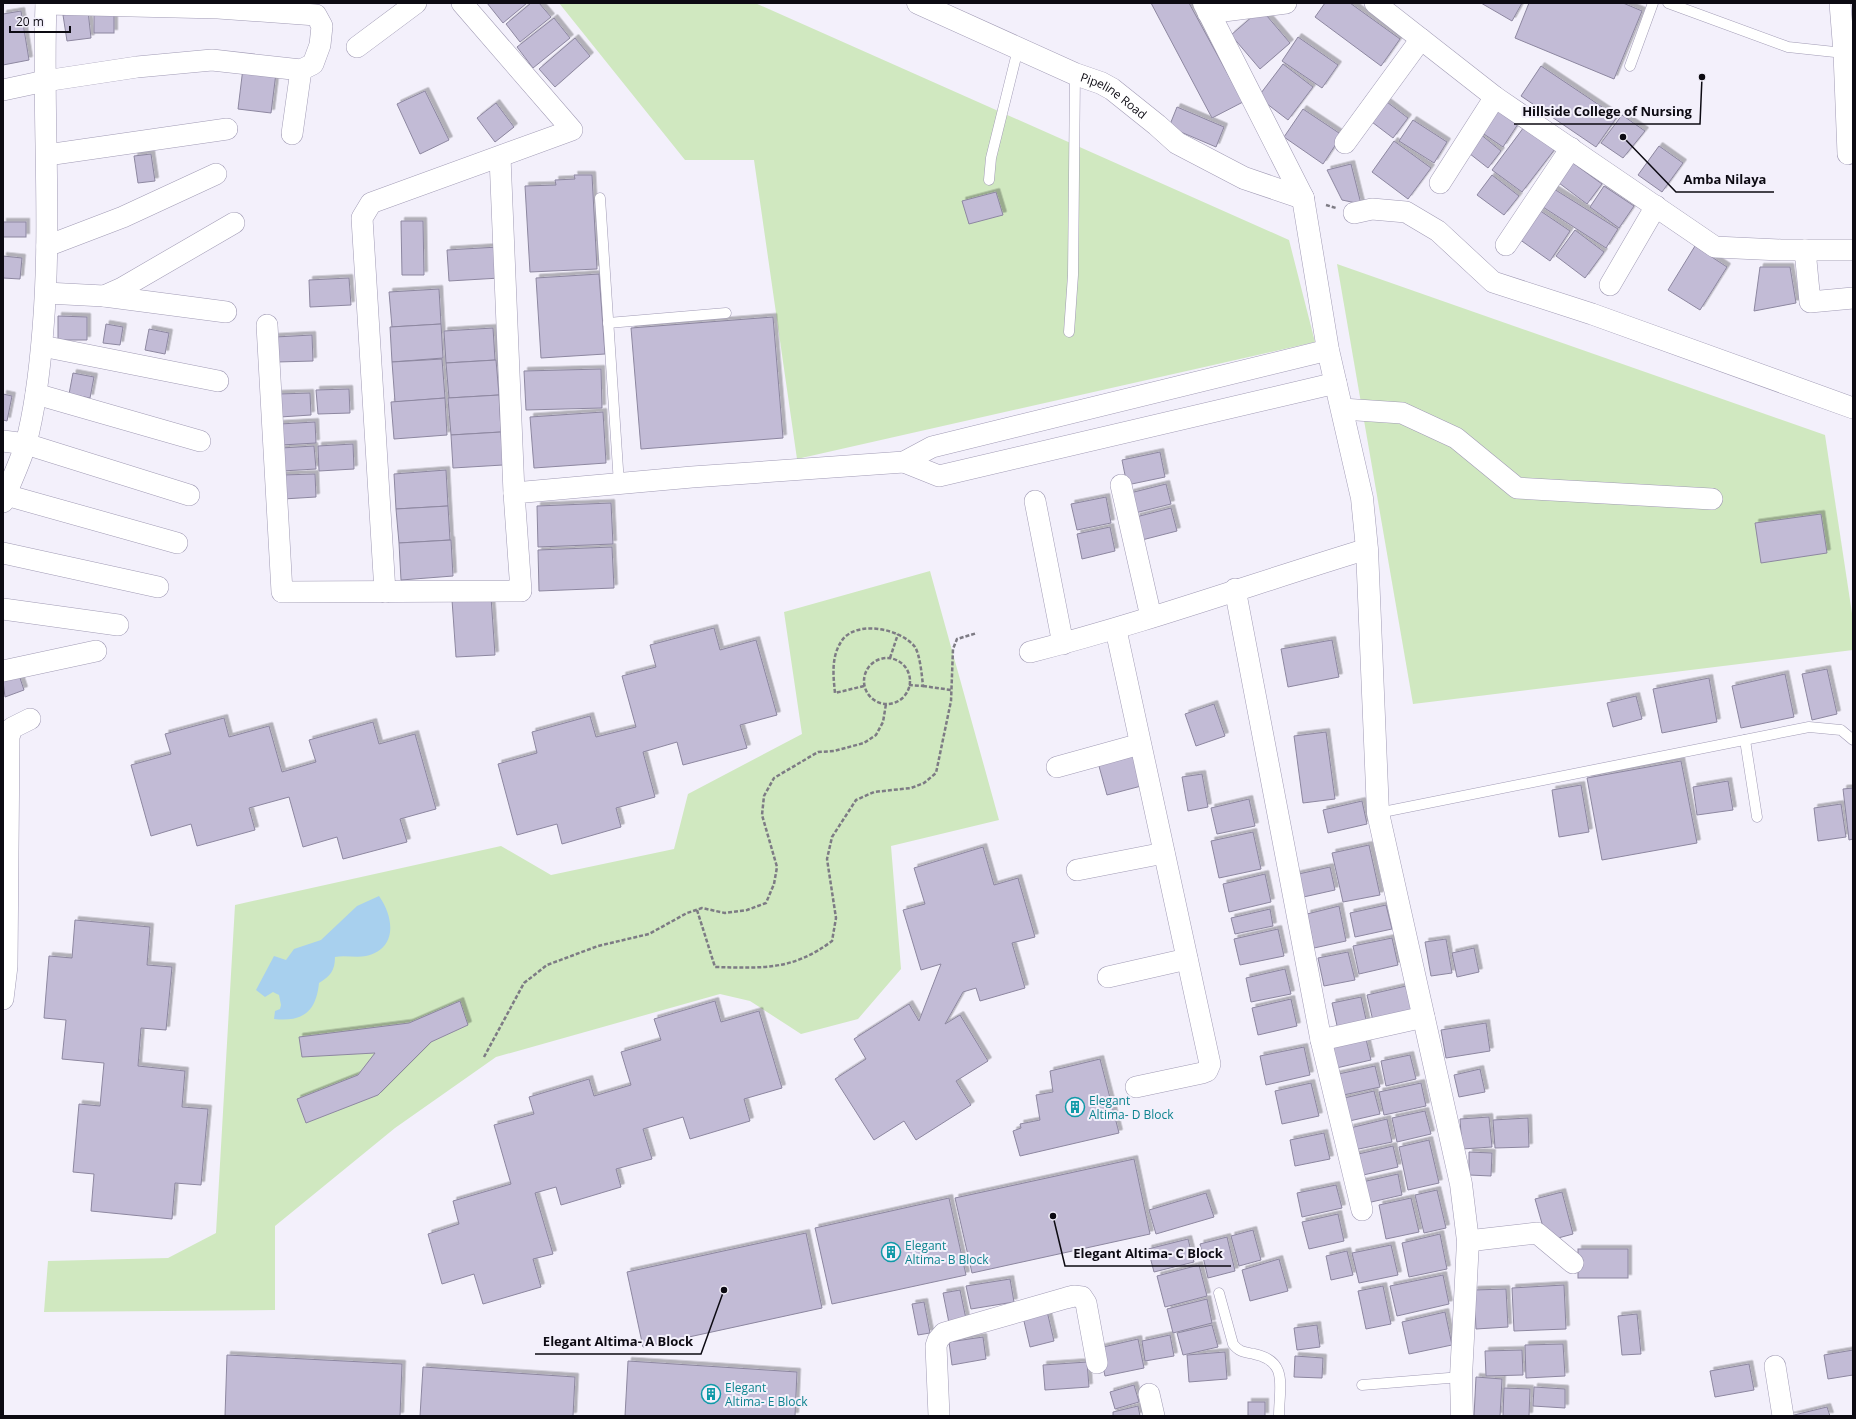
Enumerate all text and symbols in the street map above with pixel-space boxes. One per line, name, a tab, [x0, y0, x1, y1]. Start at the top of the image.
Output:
scale bar	[10, 8, 70, 34]
text: 20 m	[16, 13, 44, 30]
street label: Pipeline Road	[1078, 68, 1151, 122]
callout: Hillside College of Nursing	[1514, 99, 1700, 124]
text: Hillside College of Nursing	[1522, 102, 1693, 120]
callout: Amba Nilaya	[1676, 167, 1774, 192]
text: Amba Nilaya	[1684, 170, 1766, 188]
place label: Elegant Altima- D Block	[1089, 1092, 1174, 1123]
building icon: Elegant Altima- D Block	[1064, 1096, 1086, 1118]
place label: Elegant Altima- B Block	[905, 1237, 989, 1268]
building icon: Elegant Altima- B Block	[880, 1241, 902, 1263]
callout: Elegant Altima- C Block	[1065, 1241, 1231, 1266]
text: Elegant Altima- C Block	[1073, 1244, 1224, 1262]
callout: Elegant Altima- A Block	[535, 1329, 701, 1354]
text: Elegant Altima- A Block	[543, 1332, 694, 1350]
place label: Elegant Altima- E Block	[725, 1379, 808, 1410]
building icon: Elegant Altima- E Block	[700, 1383, 722, 1405]

